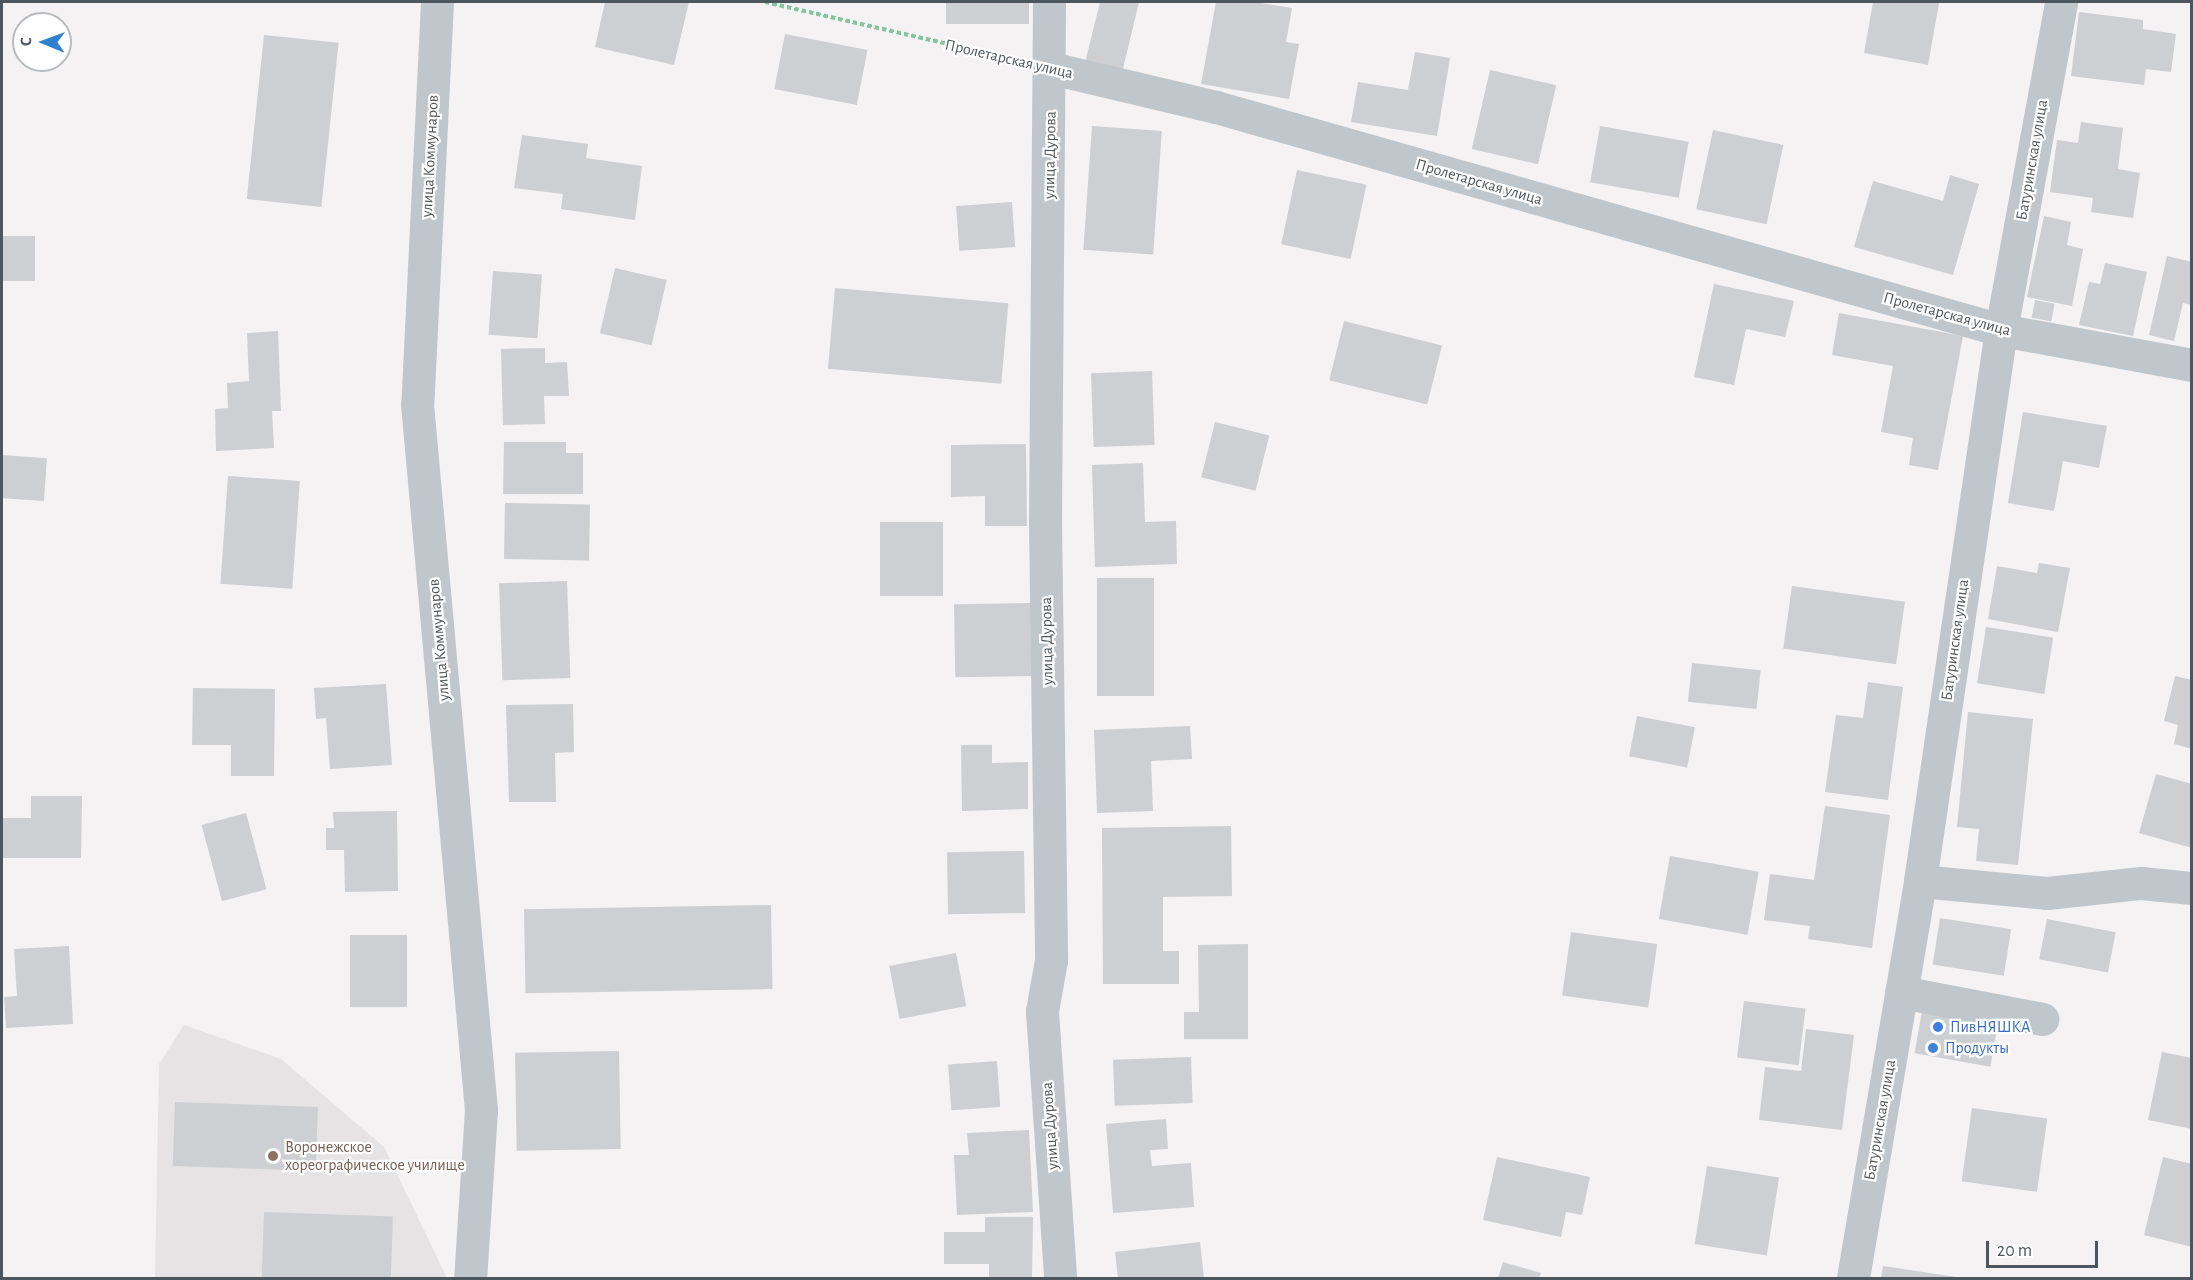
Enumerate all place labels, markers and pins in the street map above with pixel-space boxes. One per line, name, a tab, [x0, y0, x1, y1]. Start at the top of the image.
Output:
place label: ПивНЯШКА	[1950, 1017, 2030, 1037]
marker: ПивНЯШКА	[1931, 1020, 1945, 1034]
place label: Продукты	[1945, 1038, 2009, 1058]
marker: Продукты	[1926, 1041, 1940, 1055]
place label: Воронежское хореографическое училище	[285, 1137, 465, 1175]
marker: Воронежское хореографическое училище	[266, 1149, 280, 1163]

